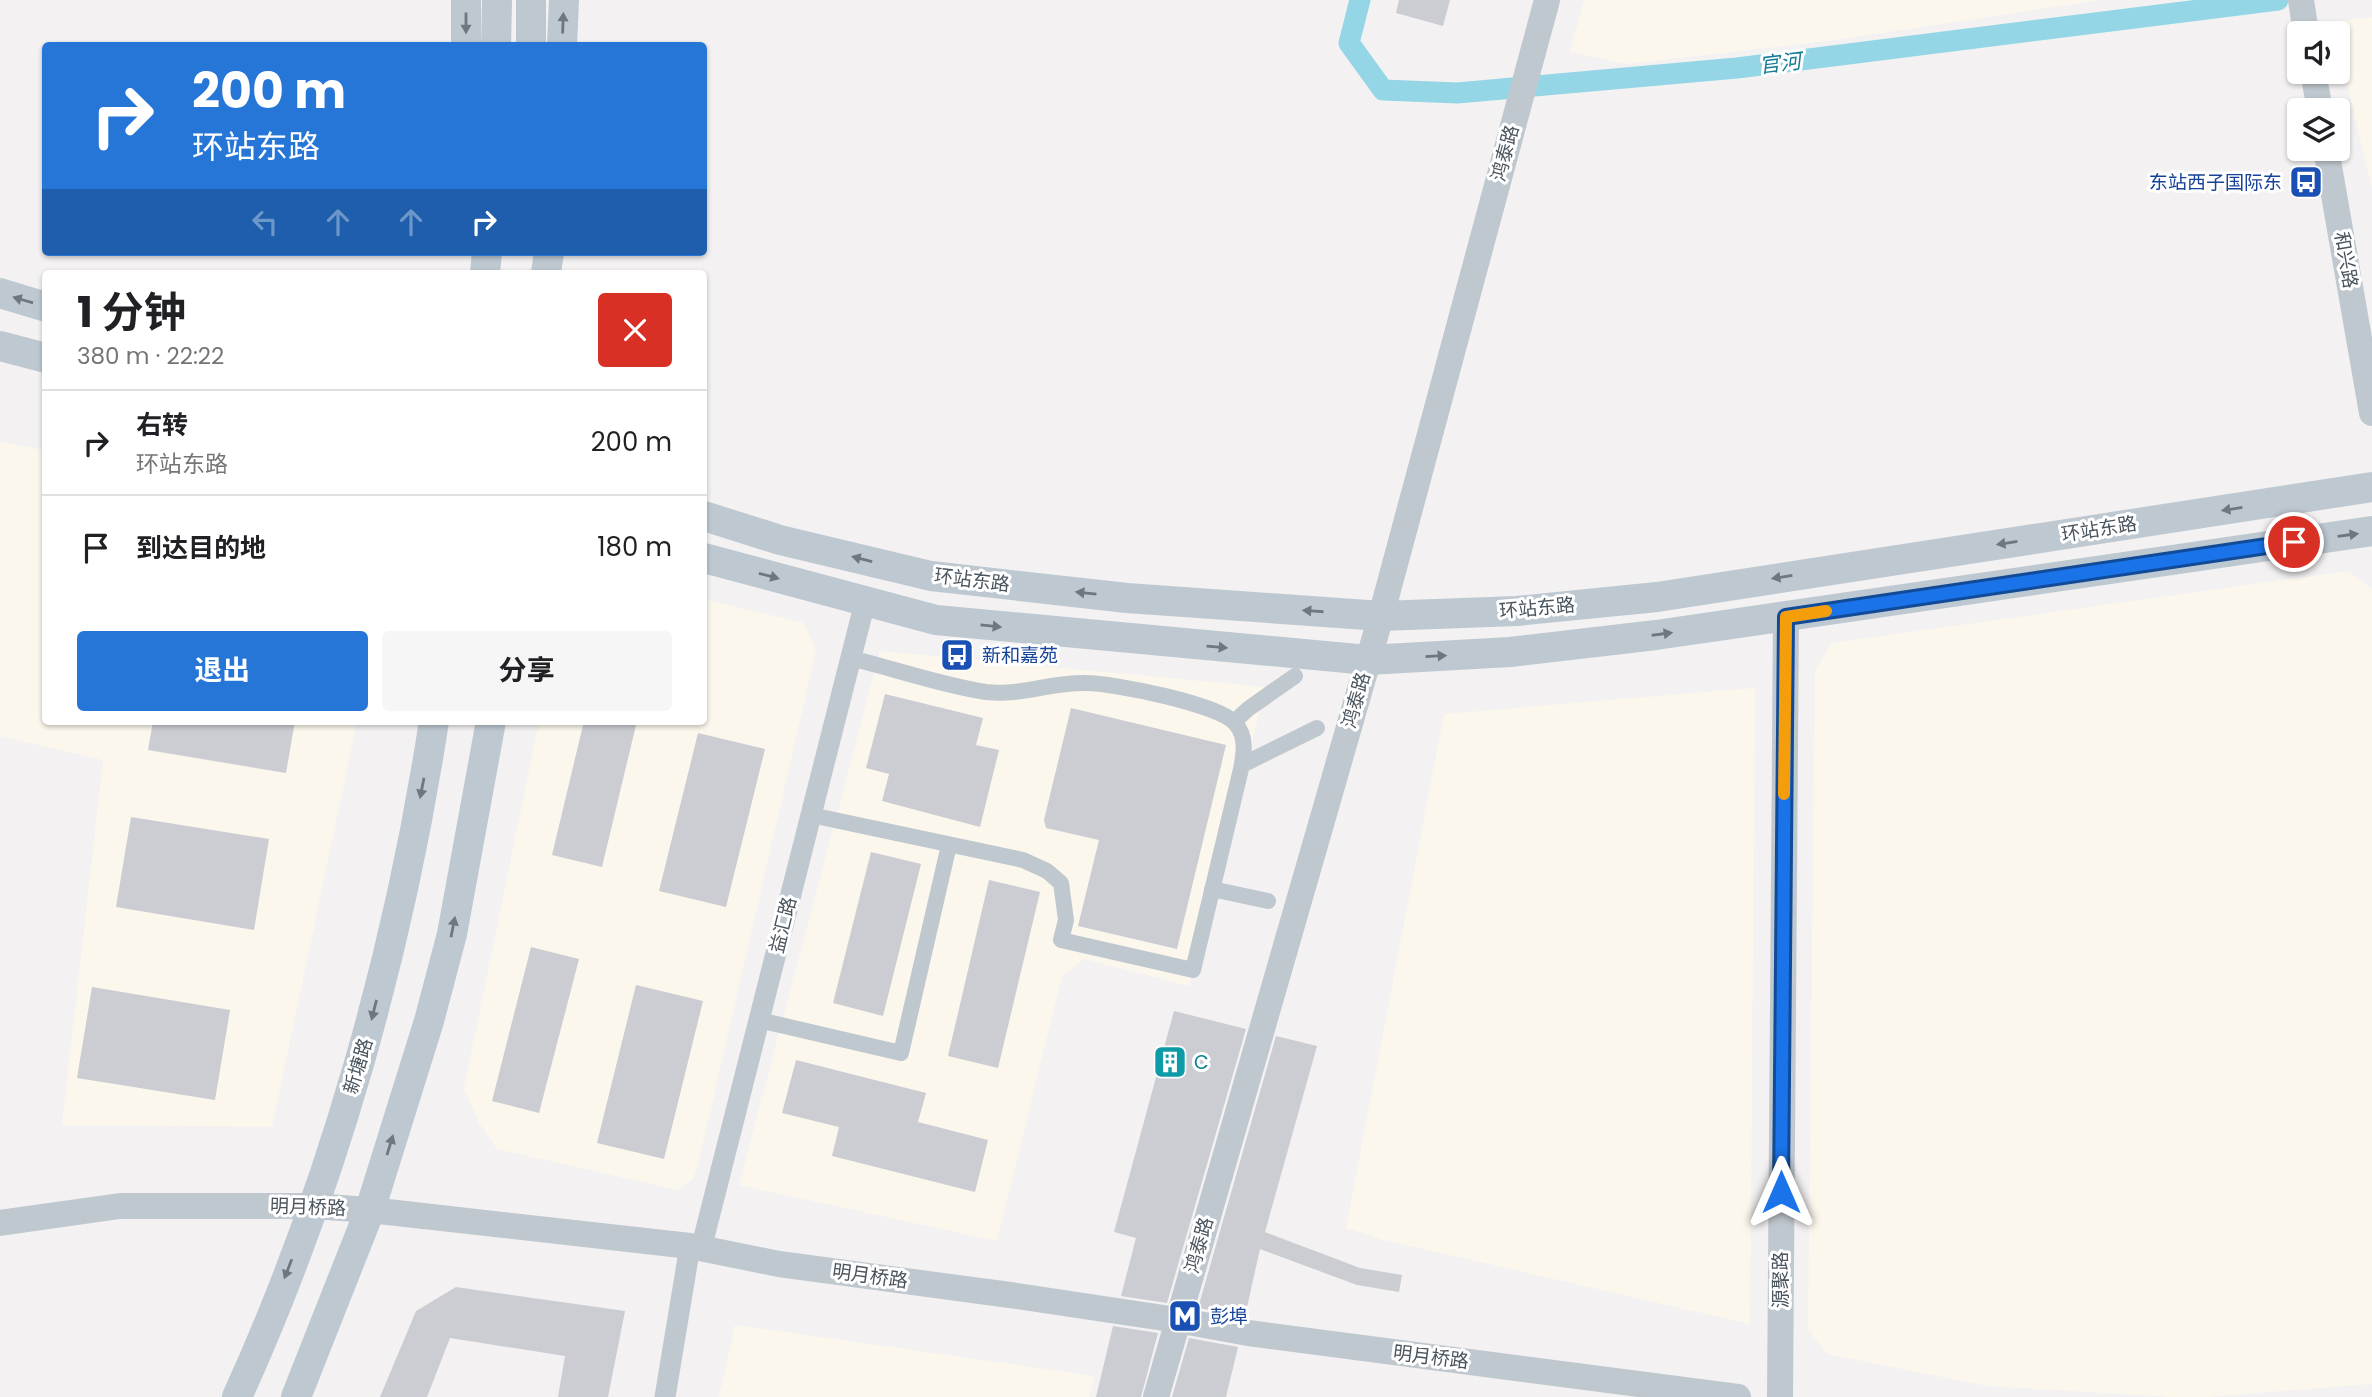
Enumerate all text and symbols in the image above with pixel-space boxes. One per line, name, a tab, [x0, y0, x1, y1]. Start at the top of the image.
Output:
one-way arrow	[460, 12, 472, 34]
one-way arrow	[557, 12, 569, 34]
map controls	[2287, 21, 2350, 161]
button: sound	[2287, 21, 2350, 84]
water label: 官河	[1757, 46, 1807, 80]
text: 200 m	[192, 57, 346, 125]
icon: right	[77, 70, 168, 161]
button: layers	[2287, 98, 2350, 161]
street label: 鸿泰路	[1485, 122, 1525, 184]
text: 环站东路	[192, 124, 320, 169]
bus stop icon: 东站西子国际东	[2287, 163, 2325, 201]
place label: 东站西子国际东	[2149, 169, 2282, 196]
icon: left	[246, 203, 284, 241]
icon: ahead	[319, 203, 357, 241]
icon: ahead	[392, 203, 430, 241]
icon: right	[465, 203, 503, 241]
street label: 和兴路	[2328, 230, 2364, 290]
text: 1 分钟	[77, 283, 186, 342]
button: close	[598, 293, 672, 367]
one-way arrow	[12, 294, 34, 305]
text: 380 m · 22:22	[77, 340, 224, 372]
text: 右转	[136, 407, 188, 443]
icon: right	[77, 424, 115, 462]
text: 200 m	[591, 424, 672, 460]
text: 环站东路	[136, 448, 228, 480]
one-way arrow	[2221, 503, 2243, 514]
street label: 环站东路	[2059, 510, 2139, 548]
pin	[2264, 512, 2324, 572]
icon: arrive	[2275, 523, 2313, 561]
icon: arrive	[77, 529, 115, 567]
text: 180 m	[597, 529, 672, 565]
one-way arrow	[2337, 529, 2359, 540]
text: 到达目的地	[136, 530, 266, 566]
one-way arrow	[1996, 538, 2018, 549]
one-way arrow	[851, 554, 873, 565]
street label: 环站东路	[933, 562, 1011, 598]
one-way arrow	[759, 572, 780, 582]
one-way arrow	[1771, 572, 1793, 583]
one-way arrow	[1075, 588, 1097, 599]
street label: 环站东路	[1498, 591, 1576, 625]
one-way arrow	[1302, 605, 1324, 616]
one-way arrow	[980, 621, 1002, 632]
one-way arrow	[1651, 629, 1673, 640]
button: 退出	[77, 631, 368, 711]
button: 分享	[382, 631, 672, 711]
bus stop icon: 新和嘉苑	[938, 636, 976, 674]
place label: 新和嘉苑	[982, 642, 1058, 669]
one-way arrow	[1207, 642, 1229, 653]
one-way arrow	[1425, 650, 1447, 661]
street label: 鸿泰路	[1335, 669, 1377, 731]
one-way arrow	[416, 777, 427, 799]
street label: 益汇路	[763, 894, 803, 956]
one-way arrow	[448, 916, 459, 938]
one-way arrow	[368, 1000, 379, 1022]
street label: 新塘路	[337, 1035, 379, 1097]
building icon: C	[1151, 1043, 1189, 1081]
place label: C	[1194, 1049, 1209, 1076]
one-way arrow	[385, 1134, 396, 1155]
position arrow	[1744, 1155, 1818, 1229]
street label: 明月桥路	[270, 1192, 346, 1222]
street label: 鸿泰路	[1178, 1214, 1220, 1276]
street label: 源聚路	[1767, 1251, 1794, 1309]
street label: 明月桥路	[830, 1257, 910, 1295]
one-way arrow	[283, 1259, 294, 1280]
metro station icon: 彭埠	[1166, 1297, 1204, 1335]
place label: 彭埠	[1210, 1303, 1248, 1330]
street label: 明月桥路	[1392, 1339, 1470, 1375]

